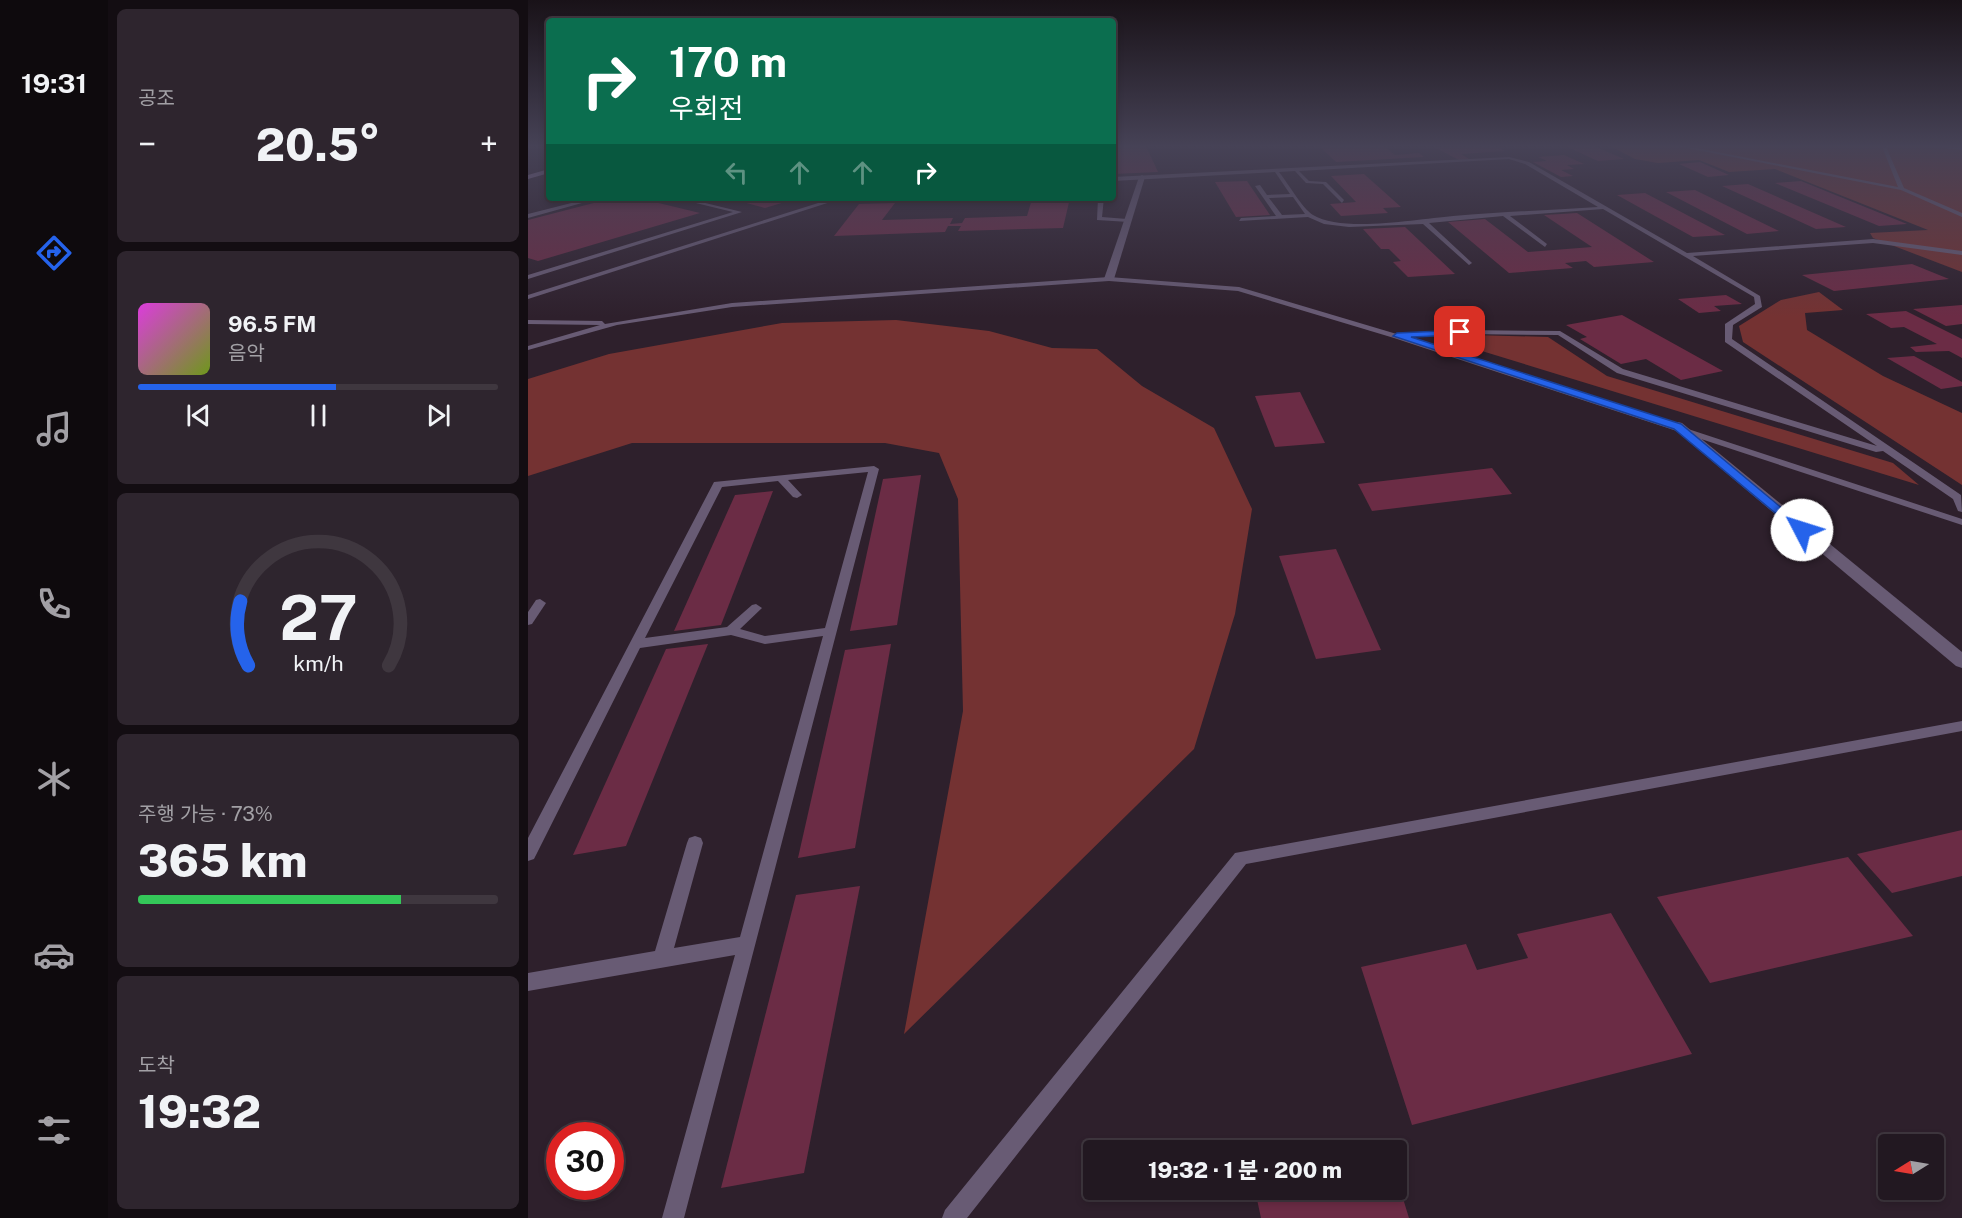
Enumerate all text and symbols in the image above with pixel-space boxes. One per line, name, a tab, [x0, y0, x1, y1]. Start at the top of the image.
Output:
text: 170 m	[669, 37, 787, 86]
icon: right	[570, 42, 648, 120]
text: 19:31	[21, 67, 87, 99]
text: 공조	[138, 86, 175, 110]
text: 우회전	[669, 92, 744, 124]
text: 20.5°	[256, 118, 380, 171]
text: −	[138, 125, 156, 163]
text: +	[480, 125, 498, 163]
icon: left	[720, 156, 753, 189]
icon: ahead	[783, 156, 816, 189]
icon: ahead	[846, 156, 879, 189]
icon: right	[909, 156, 942, 189]
icon: directions	[33, 232, 75, 274]
pin	[1434, 306, 1485, 357]
text: 96.5 FM	[228, 311, 316, 337]
icon: arrive	[1443, 315, 1476, 348]
text: 음악	[228, 341, 265, 365]
icon: previous	[182, 399, 215, 432]
icon: pause	[302, 399, 335, 432]
icon: next	[422, 399, 455, 432]
icon: music	[33, 408, 75, 450]
position arrow	[1770, 498, 1834, 562]
text: 27	[279, 581, 357, 654]
icon: phone	[33, 583, 75, 625]
text: km/h	[293, 651, 343, 676]
icon: climate	[33, 758, 75, 800]
text: 주행 가능 · 73%	[138, 802, 273, 826]
text: 365 km	[138, 834, 307, 887]
icon: car	[33, 934, 75, 976]
text: 도착	[138, 1053, 175, 1077]
text: 19:32	[138, 1085, 261, 1138]
icon: filters	[33, 1109, 75, 1151]
speed limit sign: 30	[546, 1122, 624, 1200]
north arrow	[1878, 1134, 1944, 1200]
map controls	[1878, 1134, 1944, 1200]
text: 19:32 · 1 분 · 200 m	[1148, 1157, 1342, 1183]

